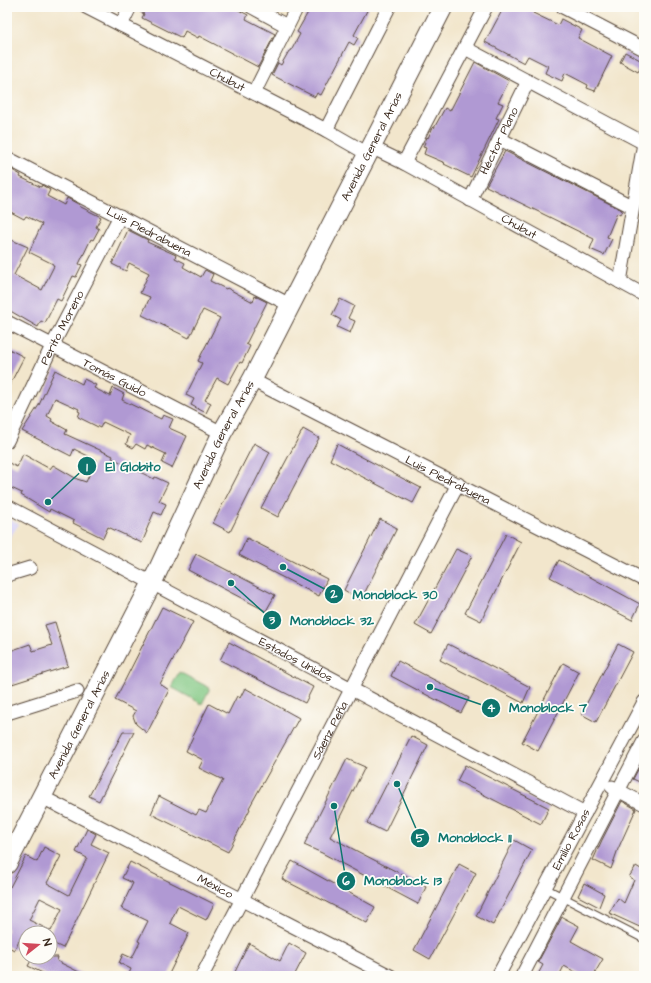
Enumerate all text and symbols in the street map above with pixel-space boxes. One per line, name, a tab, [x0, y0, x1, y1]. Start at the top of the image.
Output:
street label: Chubut	[206, 64, 248, 96]
street label: Avenida General Arias	[337, 89, 407, 204]
street label: Héctor Plano	[476, 104, 523, 177]
street label: Luis Piedrabuena	[103, 203, 194, 261]
street label: Chubut	[498, 210, 540, 243]
street label: Perito Moreno	[36, 287, 89, 368]
street label: Tomás Guido	[79, 354, 149, 402]
street label: Avenida General Arias	[189, 377, 259, 492]
street label: Luis Piedrabuena	[402, 452, 493, 509]
callout: El Globito	[77, 454, 168, 479]
text: El Globito	[105, 458, 161, 476]
text: 1	[86, 459, 88, 476]
callout: Monoblock 30	[324, 582, 445, 607]
text: 2	[330, 586, 338, 603]
text: Monoblock 30	[353, 586, 438, 604]
callout: Monoblock 32	[262, 608, 382, 633]
text: 3	[268, 612, 276, 629]
text: Monoblock 32	[290, 612, 375, 630]
street label: Estados Unidos	[256, 633, 335, 686]
street label: Avenida General Arias	[44, 667, 115, 782]
callout: Monoblock 7	[481, 695, 595, 720]
street label: Sáenz Peña	[308, 698, 352, 763]
text: Monoblock 7	[509, 699, 588, 717]
text: 4	[487, 700, 496, 717]
street label: Emilio Rosas	[548, 806, 595, 873]
callout: Monoblock 11	[410, 825, 519, 850]
text: Monoblock 11	[438, 829, 512, 847]
text: 5	[416, 830, 425, 847]
callout: Monoblock 13	[336, 868, 450, 893]
street label: México	[194, 870, 236, 903]
text: Monoblock 13	[364, 872, 442, 890]
text: 6	[342, 873, 350, 890]
north arrow	[18, 925, 58, 965]
text: N	[39, 937, 55, 948]

